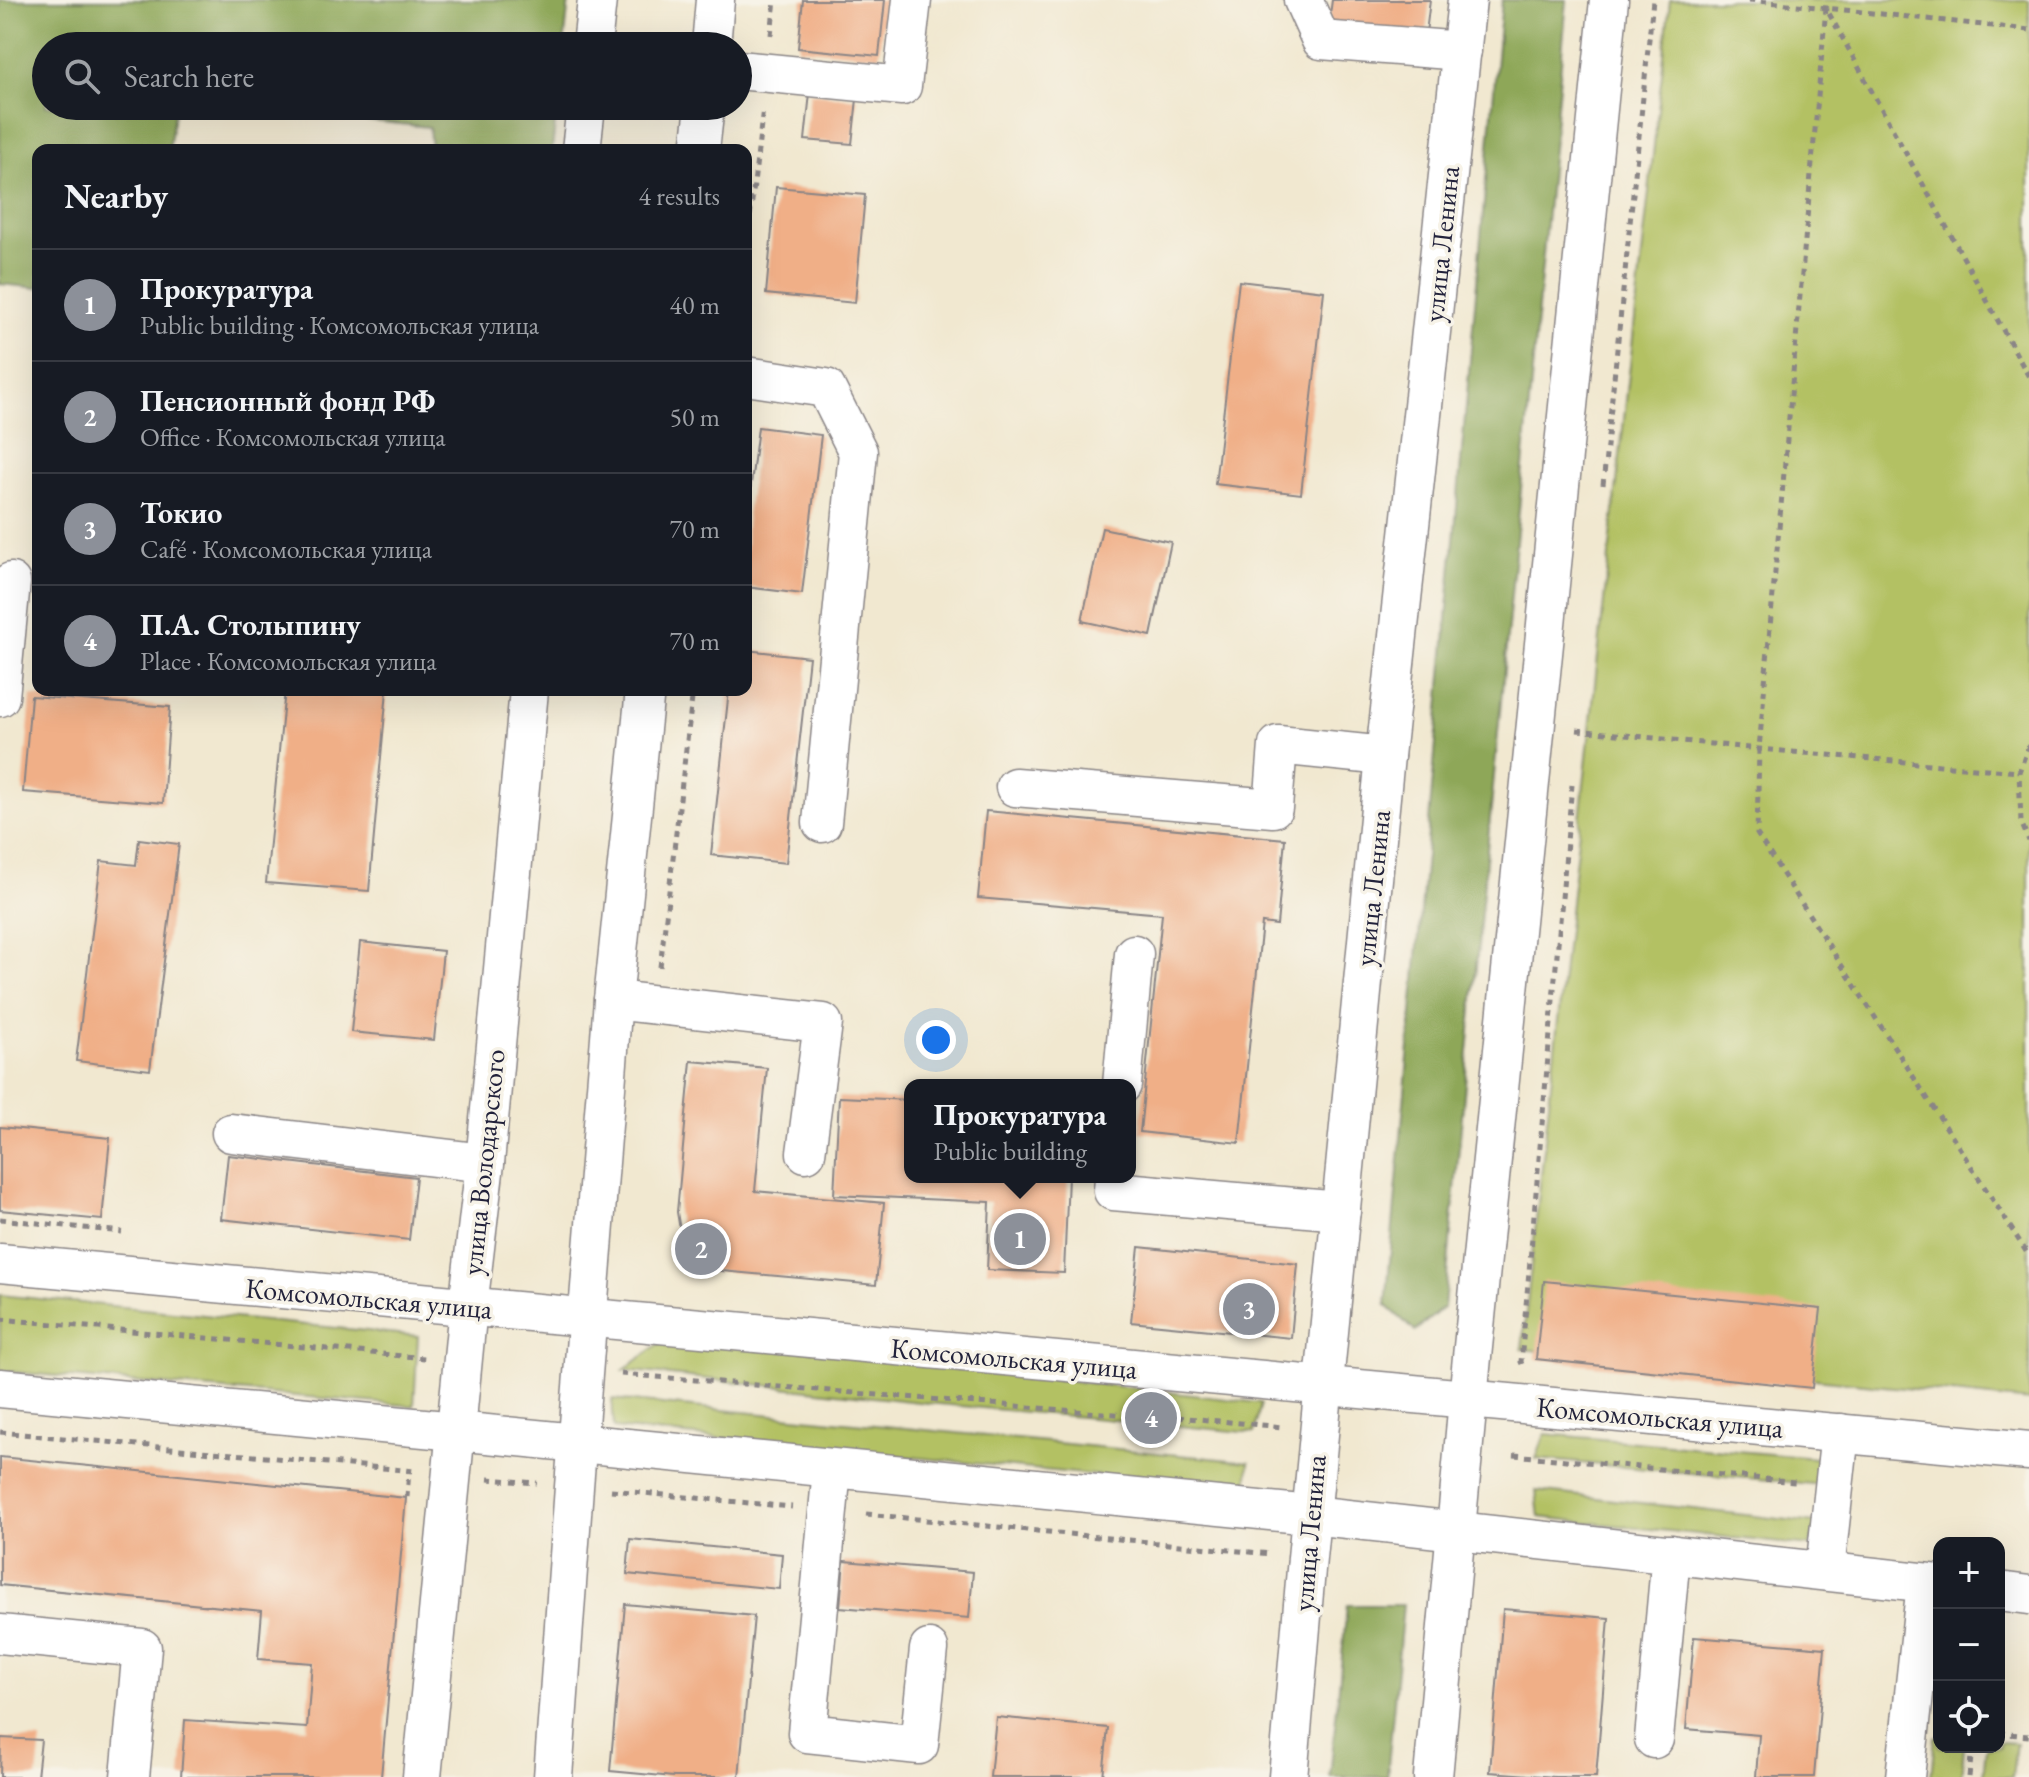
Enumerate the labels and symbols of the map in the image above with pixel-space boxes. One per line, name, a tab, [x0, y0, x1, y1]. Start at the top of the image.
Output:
street label: улица Ленина	[1415, 163, 1467, 324]
street label: улица Ленина	[1346, 807, 1398, 968]
your location	[916, 1020, 956, 1060]
street label: улица Володарского	[453, 1047, 513, 1277]
pin: 1	[994, 1209, 1046, 1269]
pin: 2	[675, 1219, 727, 1279]
street label: Комсомольская улица	[244, 1269, 495, 1327]
pin: 3	[1223, 1279, 1275, 1339]
street label: Комсомольская улица	[889, 1329, 1140, 1387]
pin: 4	[1125, 1388, 1177, 1448]
street label: Комсомольская улица	[1535, 1388, 1786, 1446]
street label: улица Ленина	[1284, 1452, 1334, 1613]

